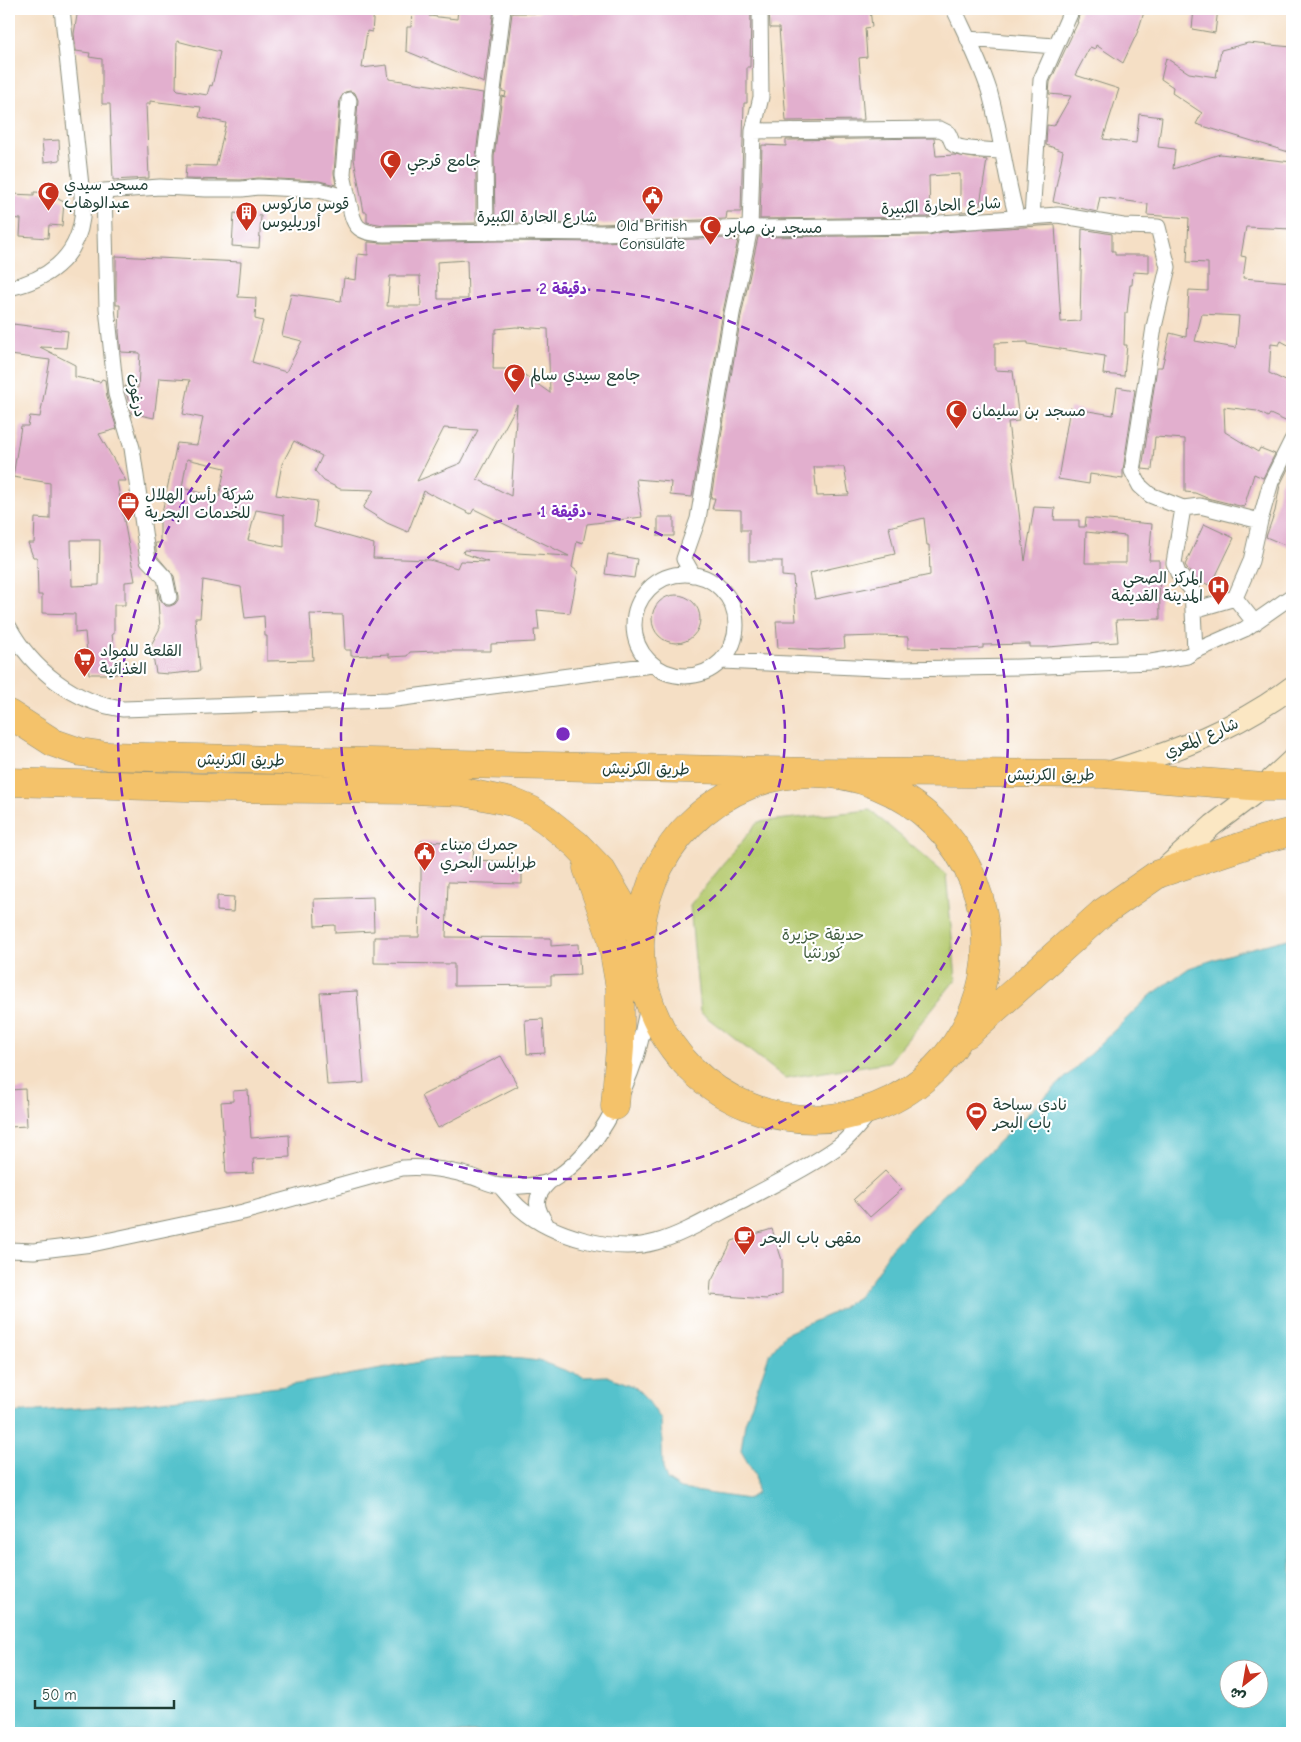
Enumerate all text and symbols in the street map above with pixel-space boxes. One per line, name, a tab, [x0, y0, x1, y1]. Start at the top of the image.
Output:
mosque icon: جامع قرجي	[379, 148, 403, 179]
place label: جامع قرجي	[407, 152, 481, 175]
place label: مسجد سيدي عبدالوهاب	[64, 176, 148, 213]
mosque icon: مسجد سيدي عبدالوهاب	[36, 181, 60, 212]
public building icon: Old British Consulate	[640, 184, 664, 215]
street label: شارع الحارة الكبيرة	[880, 194, 1002, 220]
place label: قوس ماركوس أوريليوس	[262, 195, 349, 232]
building icon: قوس ماركوس أوريليوس	[234, 200, 258, 231]
street label: شارع الحارة الكبيرة	[477, 208, 597, 228]
mosque icon: مسجد بن صابر	[698, 215, 722, 246]
place label: Old British Consulate	[617, 217, 687, 253]
place label: مسجد بن صابر	[724, 219, 822, 237]
text: 2 دقيقة	[539, 280, 587, 298]
mosque icon: جامع سيدي سالم	[502, 362, 526, 393]
place label: جامع سيدي سالم	[530, 366, 640, 387]
street label: درغوت	[122, 372, 149, 419]
mosque icon: مسجد بن سليمان	[944, 398, 968, 429]
place label: مسجد بن سليمان	[972, 402, 1086, 420]
place label: شركة رأس الهلال للخدمات البحرية	[145, 486, 254, 522]
office icon: شركة رأس الهلال للخدمات البحرية	[117, 491, 141, 522]
text: 1 دقيقة	[540, 503, 586, 521]
place label: المركز الصحي المدينة القديمة	[1112, 569, 1203, 605]
hospital icon: المركز الصحي المدينة القديمة	[1207, 574, 1231, 605]
place label: القلعة للمواد الغذائية	[100, 642, 182, 678]
supermarket icon: القلعة للمواد الغذائية	[72, 647, 96, 678]
street label: شارع المعري	[1161, 714, 1242, 764]
centre of rings	[554, 725, 572, 743]
street label: طريق الكرنيش	[197, 750, 285, 770]
street label: طريق الكرنيش	[602, 759, 690, 779]
street label: طريق الكرنيش	[1007, 766, 1095, 784]
place label: جمرك ميناء طرابلس البحري	[440, 836, 536, 874]
public building icon: جمرك ميناء طرابلس البحري	[412, 841, 436, 872]
park label: حديقة جزيرة كورنثيا	[782, 926, 864, 963]
place label: نادي سباحة باب البحر	[991, 1096, 1067, 1132]
sports icon: نادي سباحة باب البحر	[965, 1101, 989, 1132]
cafe icon: مقهى باب البحر	[733, 1225, 757, 1256]
place label: مقهى باب البحر	[759, 1229, 861, 1248]
north arrow	[1218, 1660, 1268, 1710]
scale bar	[35, 1677, 174, 1709]
text: ش	[1227, 1683, 1249, 1706]
text: 50 m	[42, 1686, 77, 1704]

